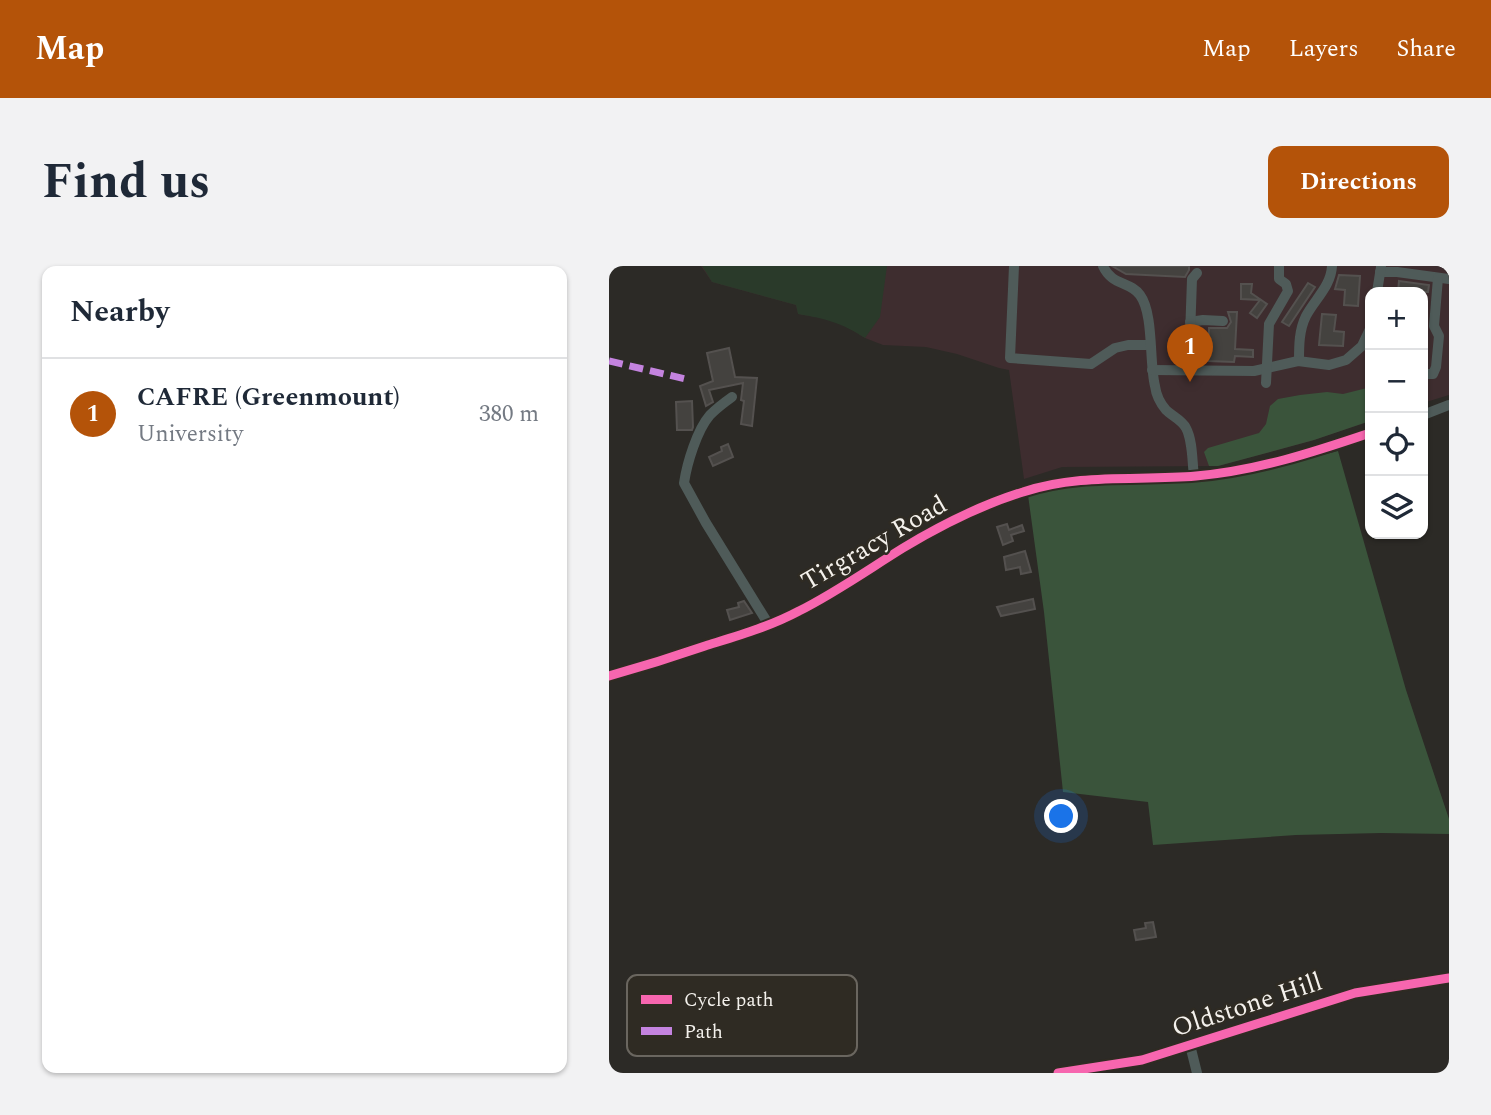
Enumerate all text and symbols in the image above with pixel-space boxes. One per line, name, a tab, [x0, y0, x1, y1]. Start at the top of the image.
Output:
text: Map	[35, 24, 104, 74]
text: Map	[1202, 31, 1251, 67]
text: Layers	[1289, 31, 1359, 67]
text: Share	[1397, 31, 1456, 67]
text: Find us	[42, 145, 210, 220]
button: Directions	[1268, 146, 1449, 218]
map controls	[1365, 287, 1428, 539]
button: +	[1365, 287, 1428, 350]
text: Nearby	[70, 289, 169, 335]
pin: 1	[1167, 324, 1213, 382]
button: −	[1365, 350, 1428, 413]
text: CAFRE (Greenmount)	[137, 377, 400, 417]
text: 1	[87, 397, 99, 432]
text: 380 m	[479, 397, 539, 432]
button: locate	[1365, 413, 1428, 476]
text: University	[137, 417, 243, 452]
button: layers	[1365, 476, 1428, 539]
street label: Tirgracy Road	[793, 485, 955, 601]
your location	[1044, 799, 1078, 833]
street label: Oldstone Hill	[1167, 962, 1327, 1048]
legend	[627, 975, 857, 1056]
text: Cycle path	[684, 986, 774, 1015]
text: Path	[684, 1018, 723, 1047]

